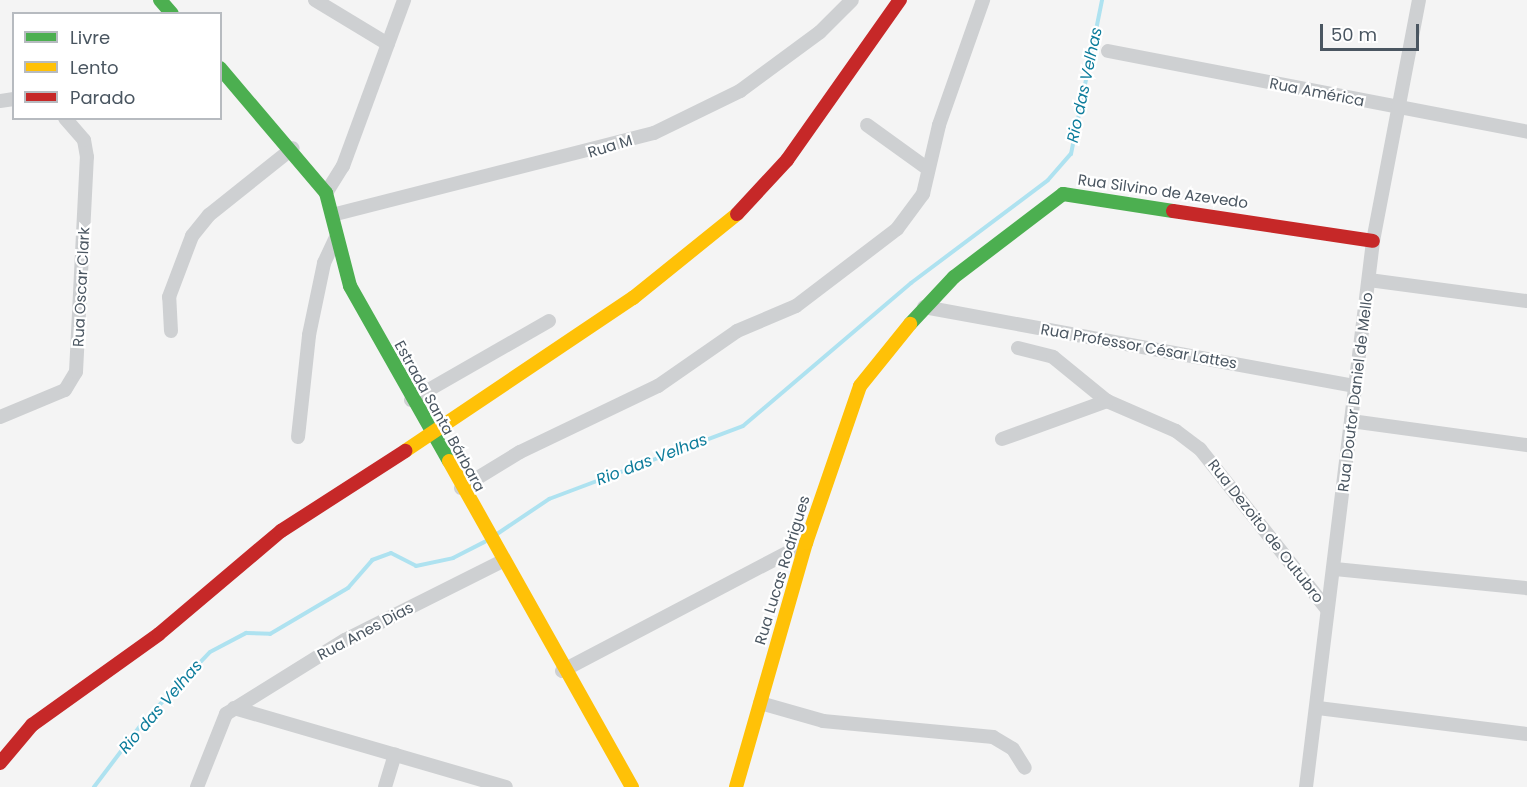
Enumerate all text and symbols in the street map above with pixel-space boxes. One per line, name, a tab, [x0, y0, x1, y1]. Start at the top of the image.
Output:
legend	[12, 12, 222, 120]
scale bar	[1323, 12, 1422, 50]
text: 50 m	[1331, 22, 1377, 47]
text: Livre	[70, 25, 110, 50]
water label: Rio das Velhas	[1063, 26, 1107, 144]
text: Lento	[70, 55, 119, 80]
street label: Rua América	[1268, 74, 1366, 110]
text: Parado	[70, 85, 135, 110]
street label: Rua M	[585, 131, 635, 161]
street label: Rua Silvino de Azevedo	[1077, 170, 1249, 212]
street label: Rua Oscar Clark	[69, 227, 93, 347]
street label: Rua Doutor Daniel de Mello	[1334, 291, 1376, 493]
street label: Rua Professor César Lattes	[1039, 320, 1239, 372]
street label: Estrada Santa Bárbara	[391, 337, 489, 495]
water label: Rio das Velhas	[594, 430, 710, 490]
street label: Rua Dezoito de Outubro	[1204, 456, 1328, 606]
street label: Rua Lucas Rodrigues	[751, 493, 813, 647]
street label: Rua Anes Dias	[314, 598, 416, 664]
water label: Rio das Velhas	[115, 656, 207, 758]

